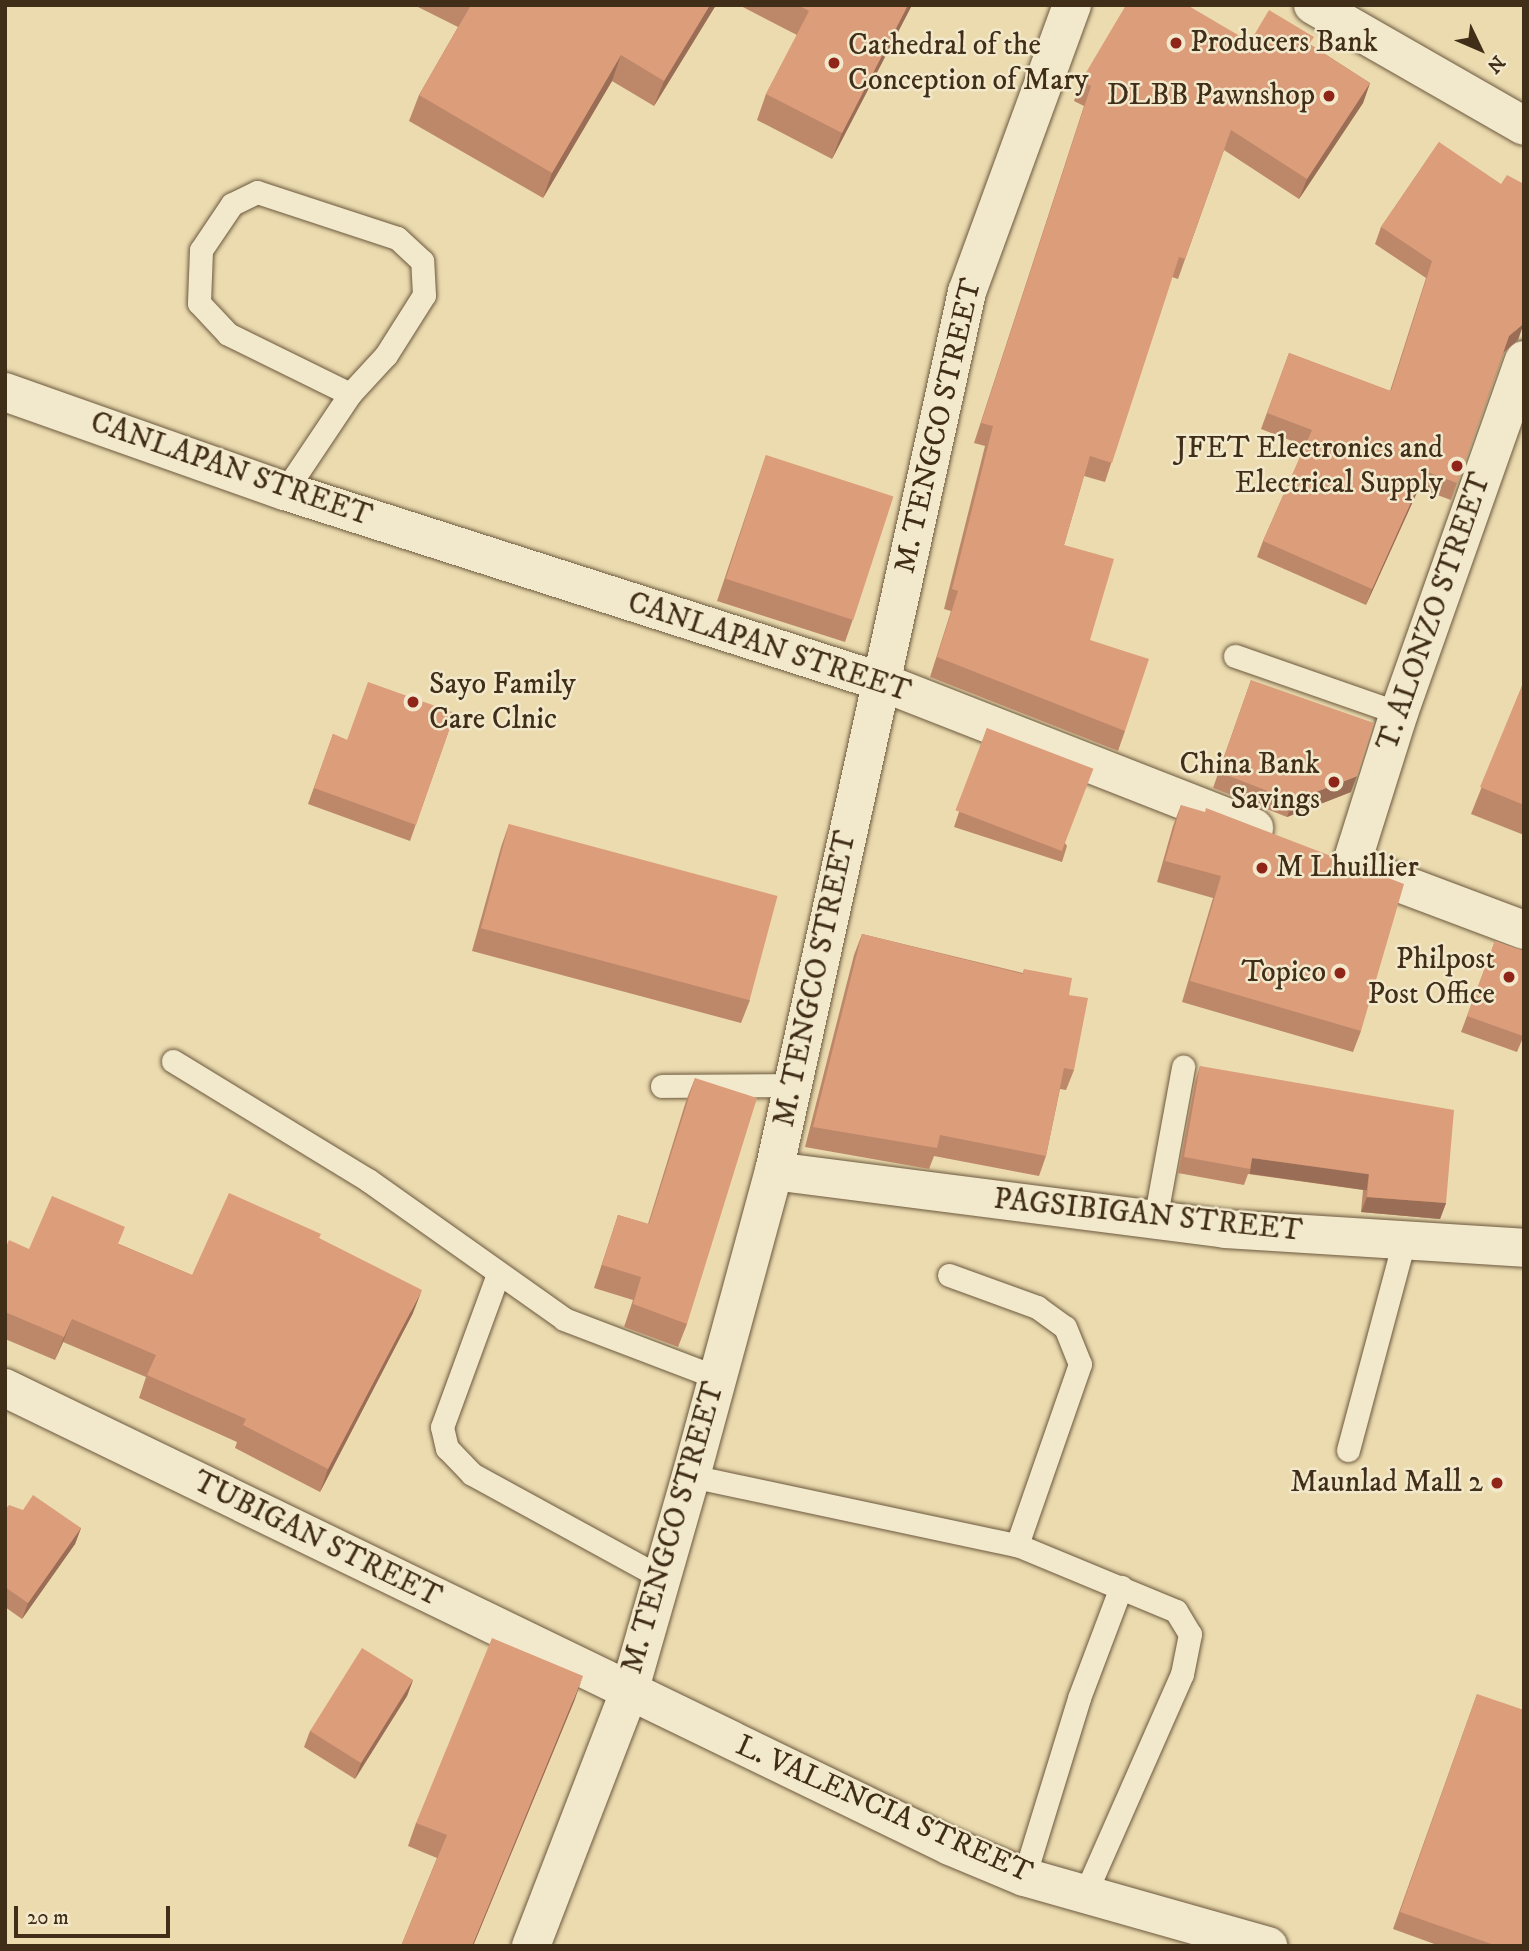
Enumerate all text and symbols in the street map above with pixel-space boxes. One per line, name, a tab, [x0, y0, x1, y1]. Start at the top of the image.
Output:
north arrow	[1445, 14, 1515, 84]
place label: Producers Bank	[1190, 25, 1378, 61]
place label: Cathedral of the Conception of Mary	[848, 28, 1089, 98]
marker: Producers Bank	[1168, 35, 1184, 51]
text: N	[1482, 50, 1509, 78]
marker: Cathedral of the Conception of Mary	[826, 55, 842, 71]
place label: DLBB Pawnshop	[1107, 78, 1315, 114]
marker: DLBB Pawnshop	[1321, 88, 1337, 104]
street label: M. TENGCO STREET	[888, 275, 990, 577]
street label: CANLAPAN STREET	[86, 405, 376, 535]
place label: JFET Electronics and Electrical Supply	[1175, 431, 1443, 502]
marker: JFET Electronics and Electrical Supply	[1449, 458, 1465, 474]
street label: T. ALONZO STREET	[1370, 468, 1500, 756]
street label: CANLAPAN STREET	[623, 585, 915, 711]
place label: Sayo Family Care Clnic	[429, 667, 576, 738]
marker: Sayo Family Care Clnic	[403, 692, 423, 712]
place label: China Bank Savings	[1179, 747, 1320, 818]
marker: China Bank Savings	[1326, 774, 1342, 790]
street label: M. TENGCO STREET	[767, 828, 865, 1130]
place label: M Lhuillier	[1276, 850, 1419, 886]
marker: M Lhuillier	[1254, 860, 1270, 876]
place label: Philpost Post Office	[1368, 942, 1495, 1012]
place label: Topico	[1242, 955, 1326, 991]
marker: Topico	[1332, 965, 1348, 981]
marker: Philpost Post Office	[1501, 969, 1517, 985]
street label: PAGSIBIGAN STREET	[992, 1182, 1304, 1250]
street label: M. TENGCO STREET	[615, 1378, 733, 1678]
street label: TUBIGAN STREET	[187, 1464, 447, 1616]
place label: Maunlad Mall 2	[1290, 1465, 1483, 1501]
marker: Maunlad Mall 2	[1489, 1475, 1505, 1491]
street label: L. VALENCIA STREET	[730, 1728, 1038, 1892]
scale bar	[18, 1892, 173, 1936]
text: 20 m	[27, 1905, 69, 1931]

